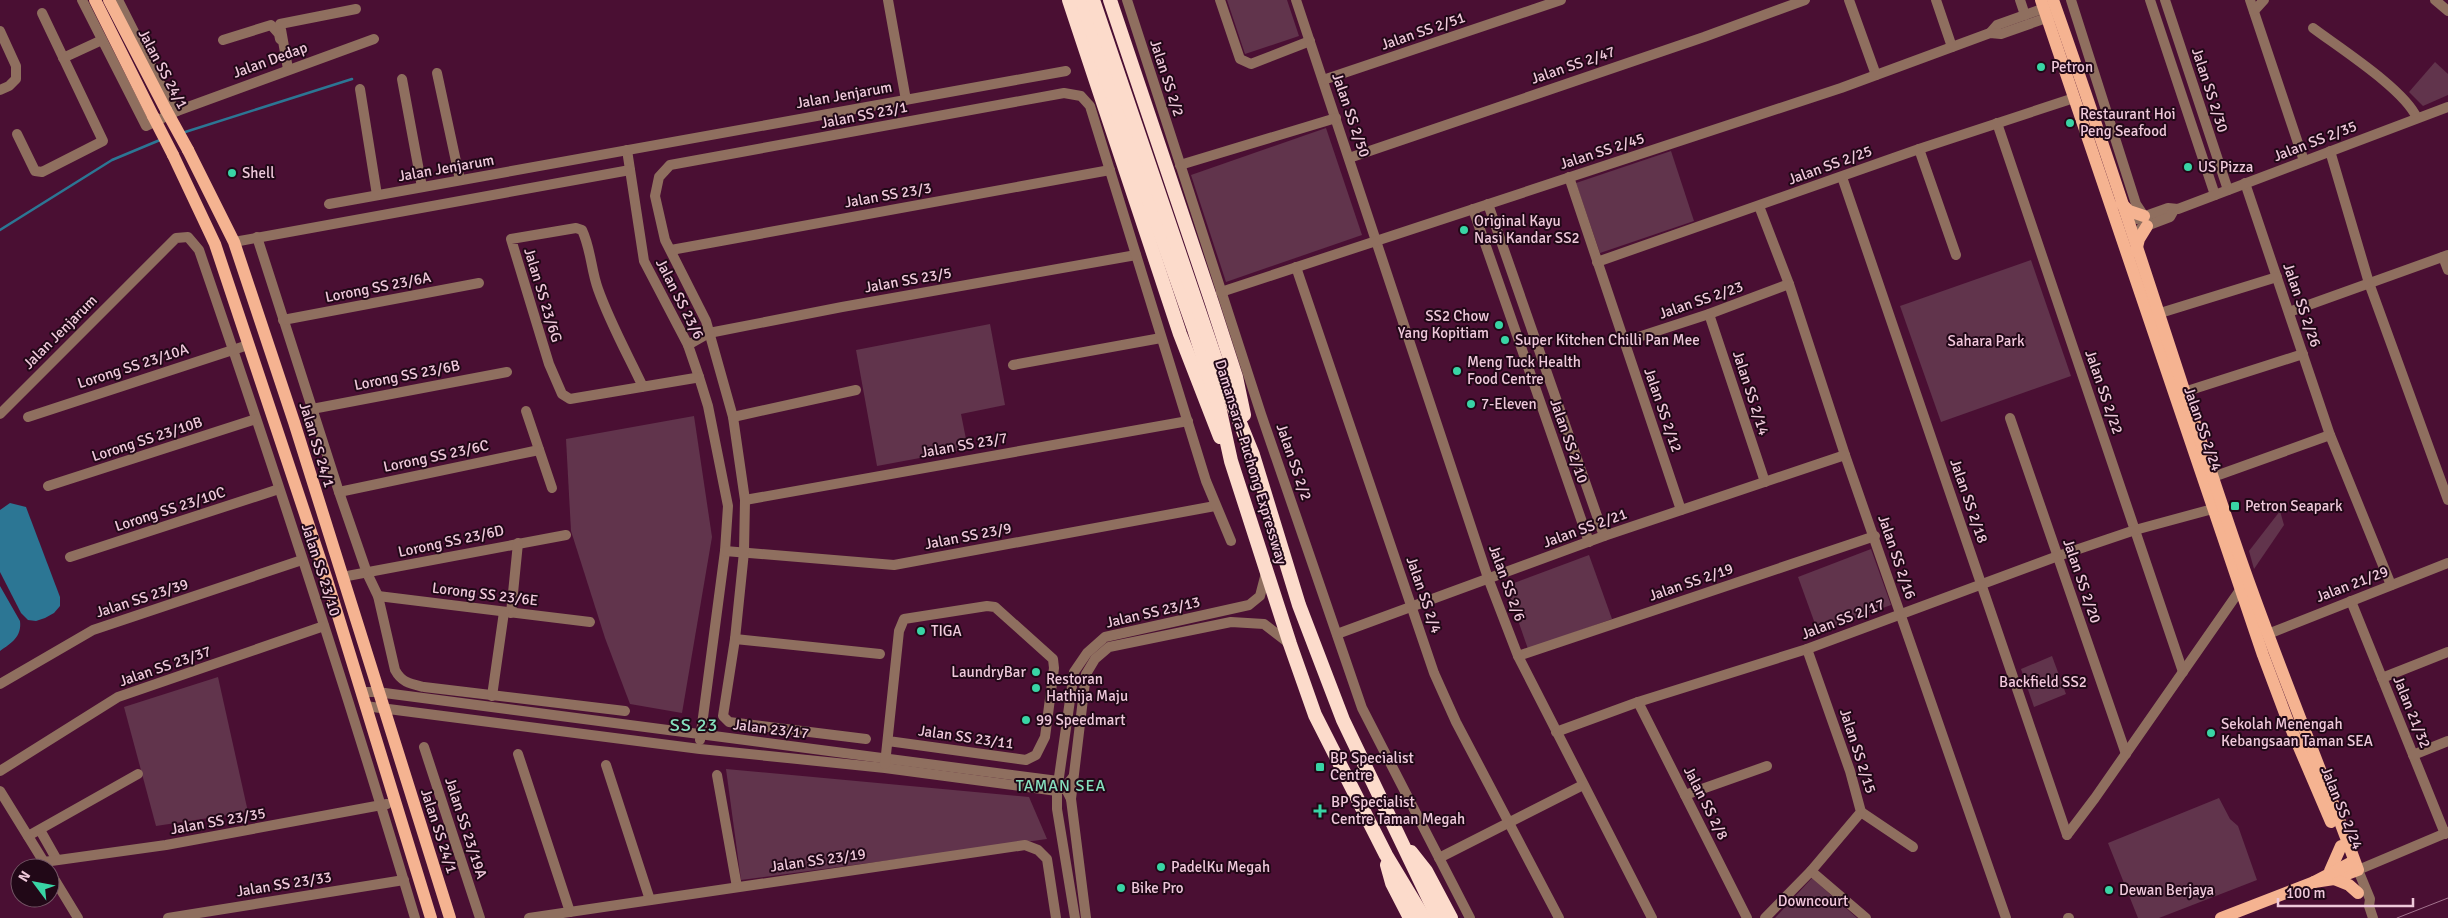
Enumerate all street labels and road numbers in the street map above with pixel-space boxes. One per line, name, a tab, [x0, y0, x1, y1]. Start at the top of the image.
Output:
street label: Jalan SS 2/51	[1378, 8, 1468, 54]
street label: Jalan SS 24/1	[134, 26, 192, 112]
street label: Jalan SS 2/2	[1146, 37, 1188, 119]
street label: Jalan Dedap	[230, 38, 310, 82]
street label: Jalan SS 2/47	[1528, 42, 1618, 88]
street label: Jalan SS 2/30	[2188, 45, 2232, 135]
street label: Jalan SS 2/50	[1328, 70, 1374, 160]
street label: Jalan Jenjarum	[795, 78, 894, 112]
street label: Jalan SS 23/1	[819, 98, 909, 132]
street label: Jalan SS 2/35	[2271, 117, 2359, 165]
street label: Jalan SS 2/45	[1557, 129, 1647, 173]
street label: Jalan SS 2/25	[1786, 141, 1874, 189]
street label: Jalan Jenjarum	[397, 151, 496, 185]
street label: Jalan SS 23/3	[843, 178, 933, 212]
street label: Jalan SS 23/6G	[520, 246, 566, 344]
street label: Jalan SS 23/6	[652, 256, 708, 342]
street label: Jalan SS 2/26	[2279, 260, 2325, 350]
street label: Jalan SS 23/5	[863, 263, 953, 297]
street label: Lorong SS 23/6A	[324, 268, 432, 306]
street label: Jalan SS 2/23	[1656, 277, 1746, 323]
street label: Jalan Jenjarum	[19, 291, 101, 373]
street label: Lorong SS 23/10A	[75, 340, 191, 392]
street label: Jalan SS 2/22	[2081, 347, 2127, 437]
street label: Jalan SS 2/14	[1729, 348, 1773, 438]
street label: Lorong SS 23/6B	[353, 356, 461, 394]
street label: Damansara–Puchong Expressway	[1211, 357, 1291, 567]
street label: Jalan SS 2/12	[1640, 365, 1686, 455]
street label: Jalan SS 2/24	[2180, 384, 2226, 474]
street label: Jalan SS 2/10	[1546, 396, 1592, 486]
street label: Jalan SS 24/1	[296, 400, 338, 490]
street label: Lorong SS 23/10B	[89, 413, 205, 465]
street label: Jalan SS 2/2	[1272, 421, 1316, 503]
street label: Jalan SS 23/7	[919, 428, 1009, 462]
street label: Lorong SS 23/6C	[382, 436, 490, 476]
street label: Jalan SS 2/18	[1946, 456, 1992, 546]
street label: Lorong SS 23/10C	[112, 483, 228, 535]
street label: Jalan SS 2/21	[1541, 504, 1629, 552]
street label: Jalan SS 2/16	[1874, 512, 1920, 602]
street label: Jalan SS 23/9	[923, 519, 1013, 553]
street label: Jalan SS 23/10	[298, 521, 344, 619]
street label: Lorong SS 23/6D	[396, 521, 506, 561]
street label: Jalan SS 2/20	[2059, 536, 2105, 626]
street label: Jalan SS 2/6	[1485, 542, 1529, 624]
street label: Jalan SS 2/4	[1402, 554, 1446, 636]
street label: Jalan SS 2/19	[1646, 559, 1736, 605]
street label: Jalan 21/29	[2313, 562, 2391, 606]
street label: Jalan SS 23/39	[93, 575, 191, 621]
street label: Lorong SS 23/6E	[431, 579, 539, 609]
street label: Jalan SS 23/13	[1104, 592, 1202, 632]
street label: Jalan SS 2/17	[1799, 595, 1887, 643]
street label: Jalan SS 23/37	[117, 642, 213, 690]
street label: Jalan 21/32	[2389, 673, 2435, 751]
street label: Jalan SS 2/15	[1836, 706, 1880, 796]
street label: Jalan 23/17	[732, 715, 810, 743]
street label: Jalan SS 23/11	[917, 721, 1015, 753]
street label: Jalan SS 2/8	[1680, 763, 1732, 843]
street label: Jalan SS 2/24	[2317, 764, 2367, 852]
street label: Jalan SS 23/19A	[441, 775, 491, 881]
street label: Jalan SS 24/1	[417, 786, 461, 876]
street label: Jalan SS 23/35	[169, 804, 267, 838]
street label: Jalan SS 23/19	[769, 844, 867, 876]
street label: Jalan SS 23/33	[235, 868, 333, 900]

